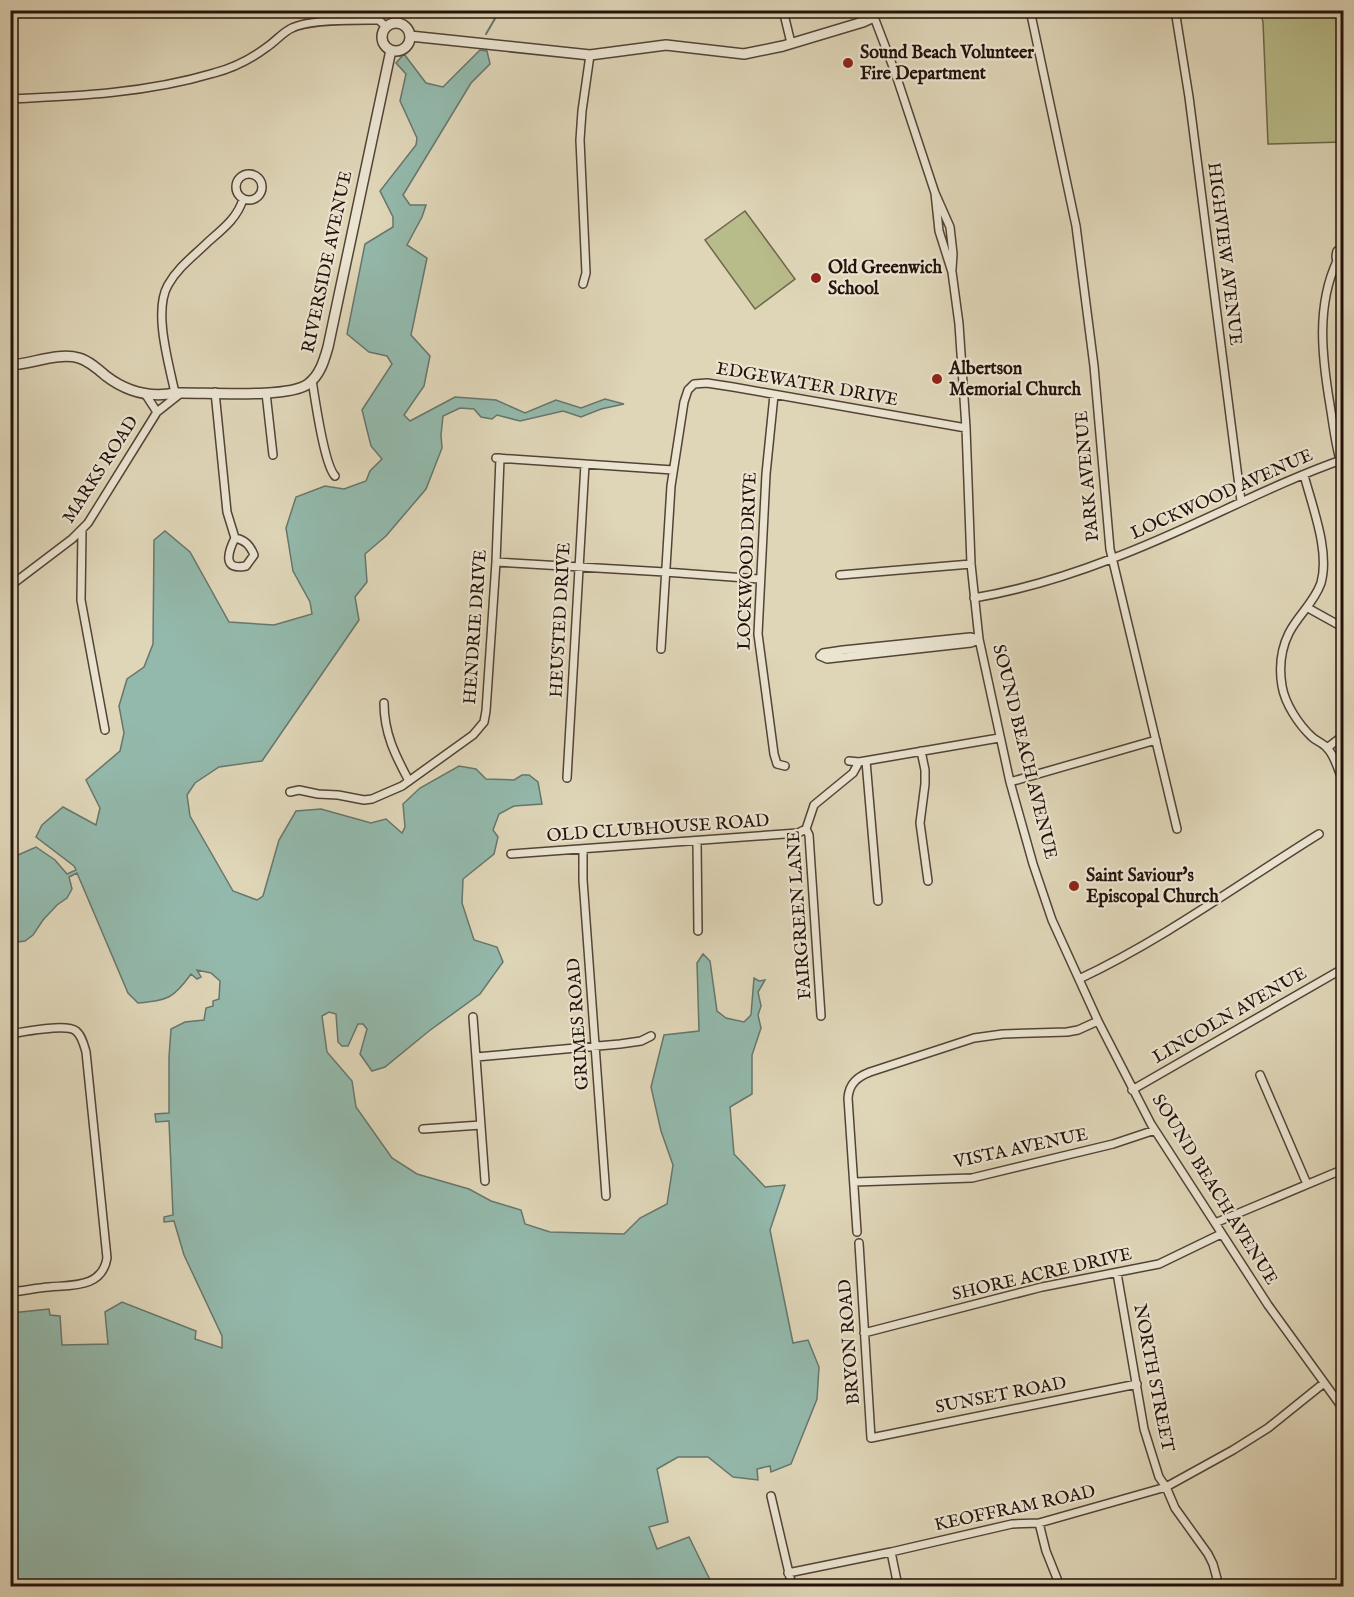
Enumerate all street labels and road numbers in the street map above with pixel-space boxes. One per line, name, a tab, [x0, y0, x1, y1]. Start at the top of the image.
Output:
street label: HIGHVIEW AVENUE	[1201, 161, 1247, 347]
street label: RIVERSIDE AVENUE	[297, 169, 359, 355]
street label: EDGEWATER DRIVE	[714, 358, 900, 412]
street label: PARK AVENUE	[1071, 409, 1105, 543]
street label: MARKS ROAD	[58, 412, 144, 528]
street label: LOCKWOOD AVENUE	[1127, 444, 1317, 546]
street label: LOCKWOOD DRIVE	[733, 472, 763, 650]
street label: HEUSTED DRIVE	[545, 542, 577, 698]
street label: HENDRIE DRIVE	[459, 549, 493, 705]
street label: SOUND BEACH AVENUE	[986, 642, 1062, 862]
street label: OLD CLUBHOUSE ROAD	[546, 810, 770, 848]
street label: FAIRGREEN LANE	[783, 830, 817, 1000]
street label: GRIMES ROAD	[563, 957, 595, 1091]
street label: LINCOLN AVENUE	[1149, 962, 1311, 1070]
street label: SOUND BEACH AVENUE	[1146, 1090, 1282, 1290]
street label: VISTA AVENUE	[951, 1124, 1090, 1175]
street label: SHORE ACRE DRIVE	[950, 1243, 1134, 1307]
street label: BRYON ROAD	[834, 1278, 866, 1406]
street label: NORTH STREET	[1127, 1302, 1179, 1454]
street label: SUNSET ROAD	[933, 1372, 1069, 1420]
street label: KEOFFRAM ROAD	[932, 1481, 1098, 1537]

